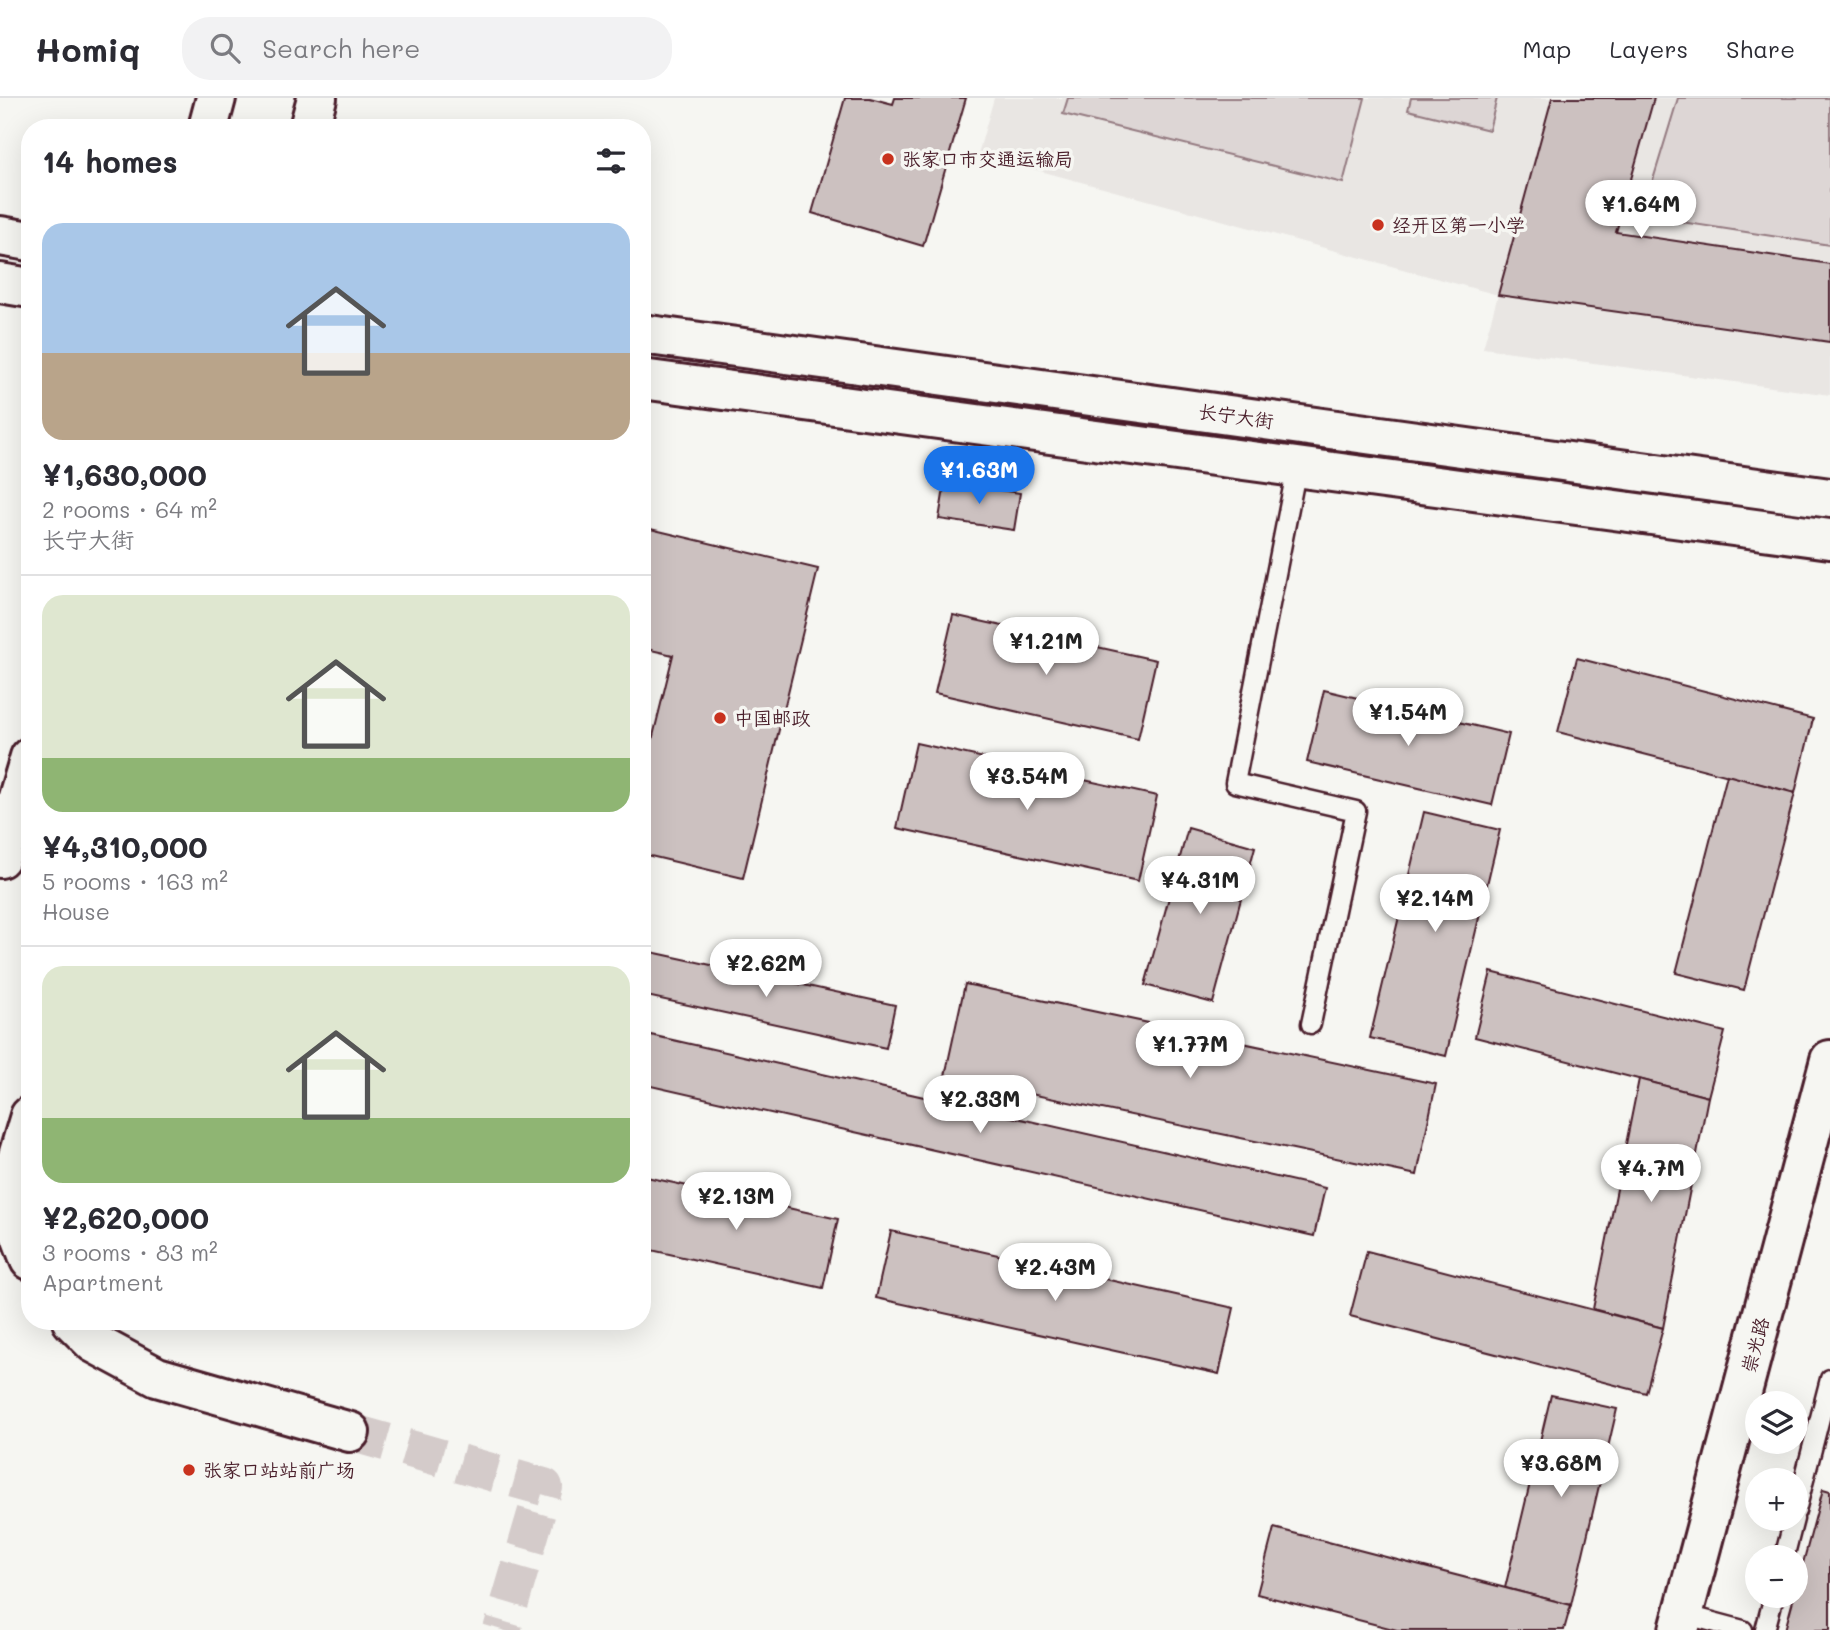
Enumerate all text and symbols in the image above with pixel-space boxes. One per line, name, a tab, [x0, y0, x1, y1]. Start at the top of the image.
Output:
search box	[182, 17, 672, 80]
text: Homiq	[35, 27, 140, 70]
icon: search	[206, 29, 244, 67]
text: Search here	[262, 31, 420, 65]
text: Map	[1523, 33, 1571, 64]
text: Layers	[1609, 33, 1688, 64]
text: Share	[1726, 33, 1795, 64]
text: 14 homes	[42, 141, 178, 181]
icon: filters	[592, 142, 630, 180]
place label: 张家口市交通运输局	[902, 146, 1073, 171]
marker: 张家口市交通运输局	[880, 151, 896, 167]
pin: ¥1.64M	[1584, 180, 1698, 240]
text: ¥1.64M	[1601, 188, 1681, 218]
place label: 经开区第一小学	[1392, 212, 1525, 237]
marker: 经开区第一小学	[1370, 217, 1386, 233]
icon: home	[273, 268, 399, 394]
street label: 长宁大街	[1197, 398, 1275, 433]
pin: ¥1.63M	[922, 446, 1036, 506]
text: ¥1,630,000	[42, 454, 207, 494]
text: ¥1.63M	[940, 454, 1018, 484]
text: 2 rooms · 64 m²	[42, 494, 217, 524]
text: 长宁大街	[42, 524, 134, 554]
pin: ¥1.21M	[989, 618, 1103, 677]
text: ¥1.21M	[1009, 625, 1083, 655]
icon: home	[273, 641, 399, 767]
pin: ¥1.54M	[1351, 688, 1465, 748]
text: ¥1.54M	[1369, 696, 1447, 726]
place label: 中国邮政	[734, 705, 811, 730]
marker: 中国邮政	[712, 710, 728, 726]
pin: ¥3.54M	[970, 752, 1084, 812]
text: ¥3.54M	[986, 760, 1068, 790]
text: ¥4,310,000	[42, 826, 208, 866]
pin: ¥4.31M	[1143, 856, 1257, 916]
text: ¥4.31M	[1160, 864, 1240, 894]
text: 5 rooms · 163 m²	[42, 866, 228, 896]
pin: ¥2.14M	[1378, 874, 1492, 934]
text: ¥2.14M	[1396, 882, 1474, 912]
text: House	[42, 896, 110, 926]
pin: ¥2.62M	[709, 940, 823, 999]
text: ¥2.62M	[726, 947, 806, 977]
icon: home	[273, 1012, 399, 1138]
pin: ¥1.77M	[1133, 1020, 1247, 1080]
text: ¥1.77M	[1152, 1028, 1228, 1058]
pin: ¥2.33M	[923, 1076, 1037, 1135]
text: ¥2.33M	[939, 1083, 1021, 1113]
pin: ¥4.7M	[1602, 1144, 1700, 1204]
text: ¥4.7M	[1617, 1152, 1685, 1182]
pin: ¥2.13M	[679, 1172, 793, 1232]
text: ¥2.13M	[697, 1180, 775, 1210]
text: ¥2,620,000	[42, 1197, 209, 1237]
text: 3 rooms · 83 m²	[42, 1237, 218, 1267]
pin: ¥2.43M	[998, 1244, 1112, 1303]
text: ¥2.43M	[1014, 1251, 1096, 1281]
text: Apartment	[42, 1267, 164, 1297]
street label: 崇光路	[1735, 1314, 1774, 1376]
map controls	[1745, 1391, 1808, 1608]
button: layers	[1745, 1391, 1808, 1454]
pin: ¥3.68M	[1504, 1440, 1618, 1499]
text: ¥3.68M	[1520, 1447, 1602, 1477]
place label: 张家口站站前广场	[203, 1457, 355, 1482]
marker: 张家口站站前广场	[181, 1462, 197, 1478]
button: +	[1745, 1468, 1808, 1531]
button: −	[1745, 1545, 1808, 1608]

